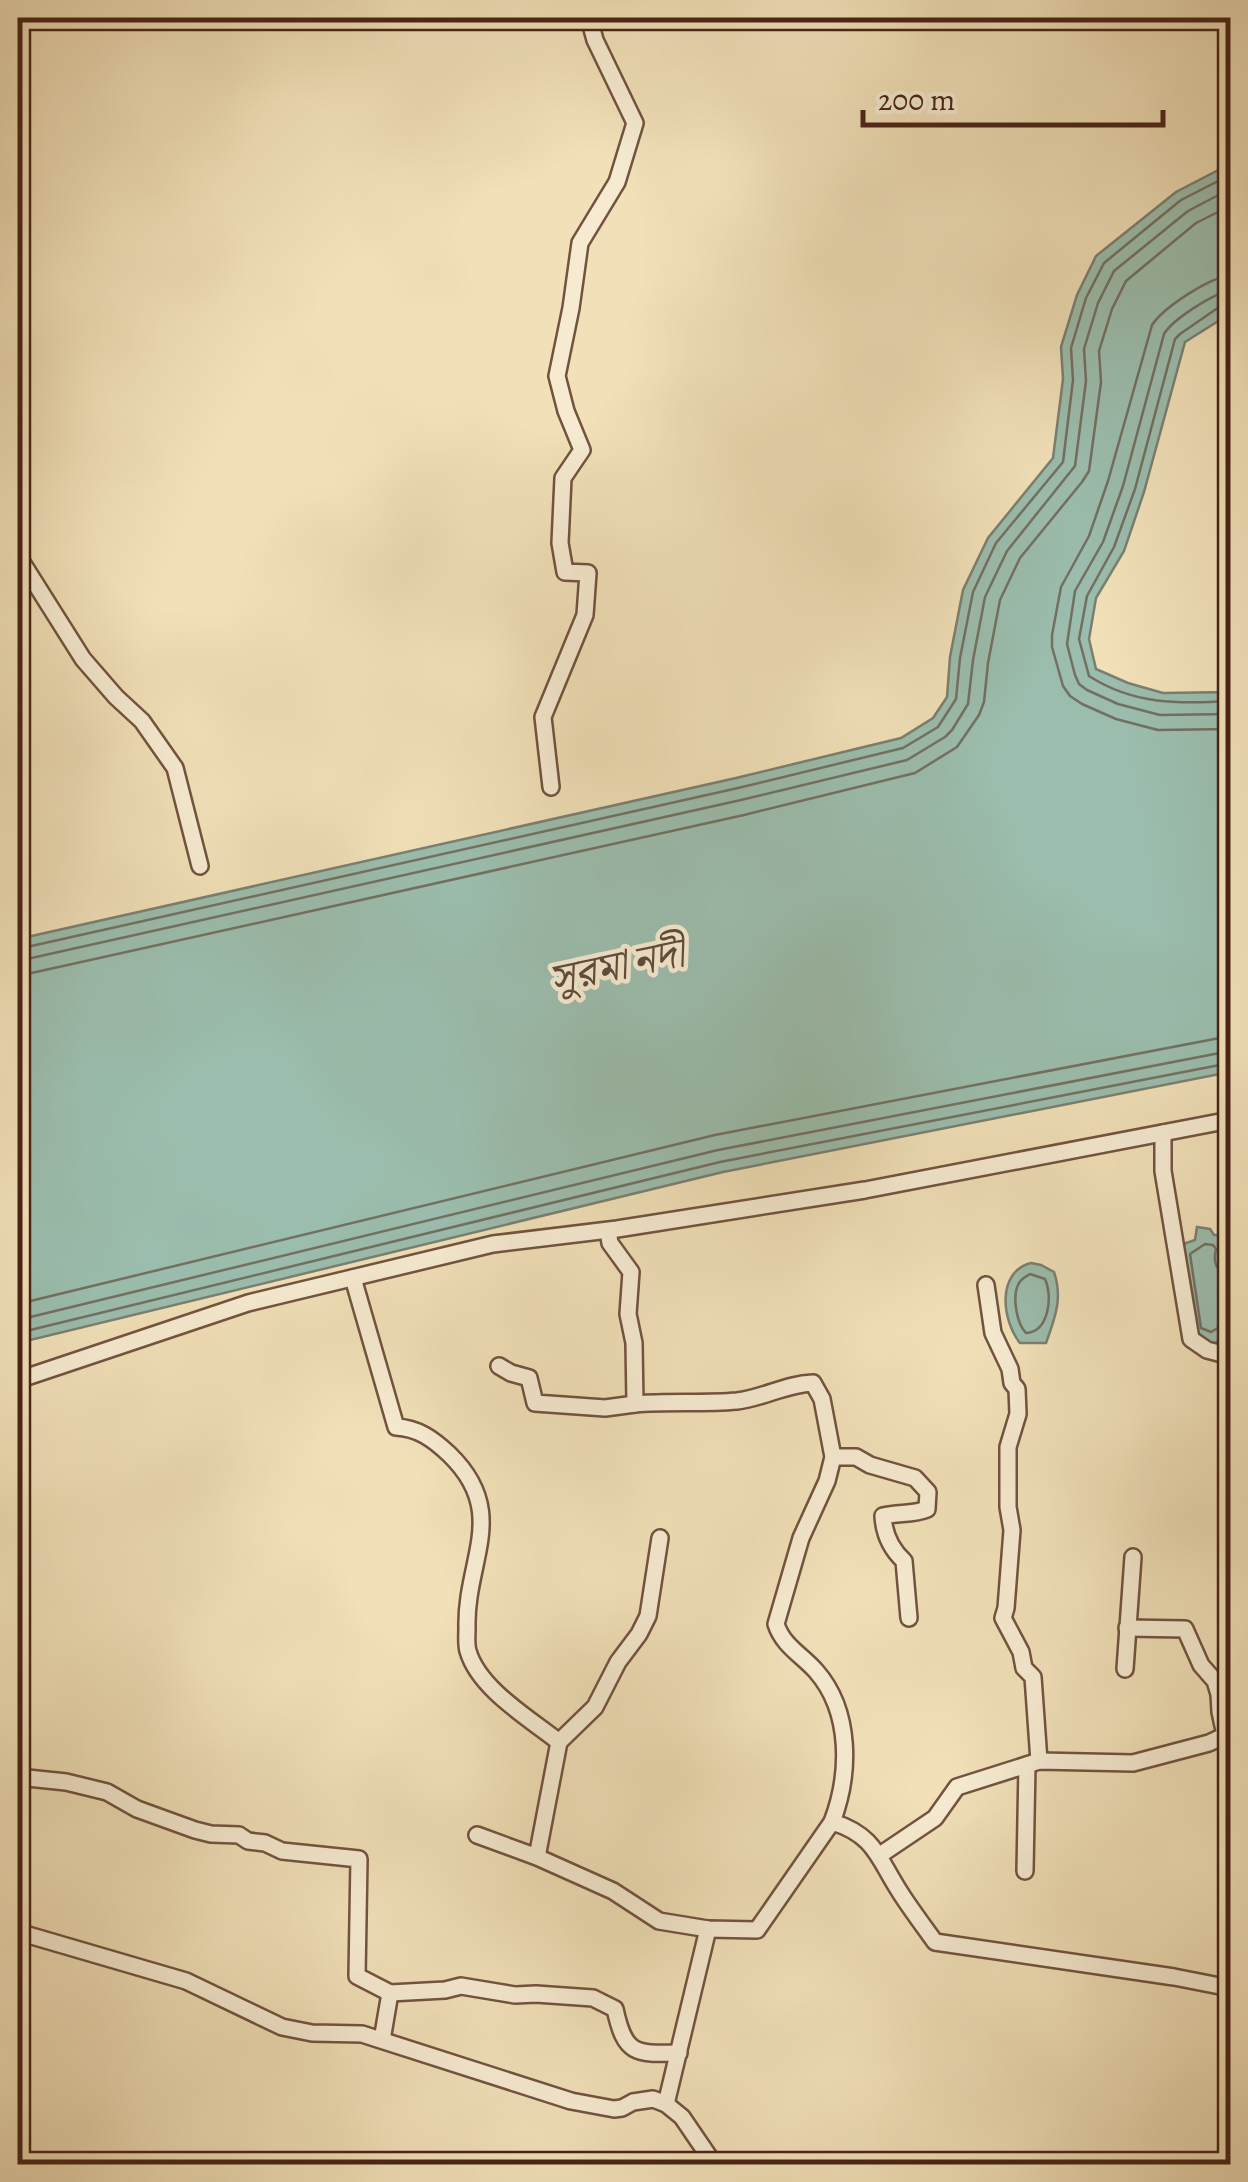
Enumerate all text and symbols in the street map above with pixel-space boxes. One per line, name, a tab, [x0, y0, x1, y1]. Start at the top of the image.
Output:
scale bar	[863, 65, 1163, 127]
text: 200 m	[878, 80, 955, 120]
water label: সুরমা নদী	[543, 922, 694, 1008]

